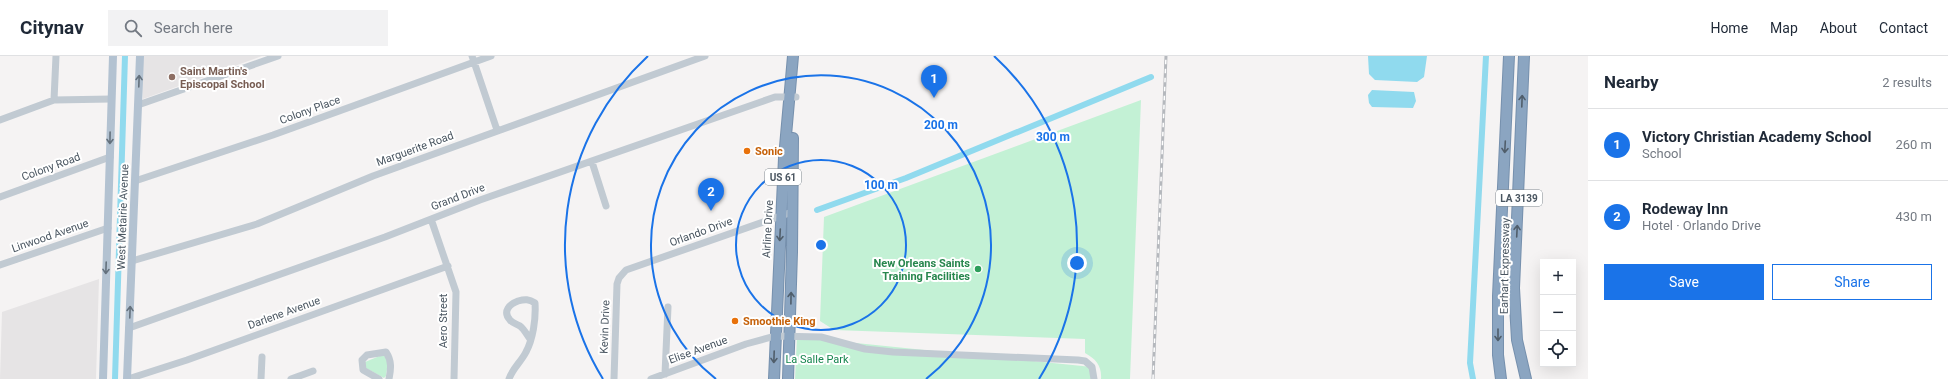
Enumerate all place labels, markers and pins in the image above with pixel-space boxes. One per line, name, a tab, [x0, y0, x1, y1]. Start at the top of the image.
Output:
place label: Saint Martin's Episcopal School	[180, 65, 265, 91]
pin: 1	[921, 65, 947, 98]
marker: Saint Martin's Episcopal School	[167, 72, 177, 82]
place label: Sonic	[755, 145, 783, 158]
marker: Sonic	[742, 146, 752, 156]
pin: 2	[698, 178, 724, 211]
centre of rings	[814, 238, 828, 252]
place label: New Orleans Saints Training Facilities	[873, 257, 970, 283]
marker: New Orleans Saints Training Facilities	[973, 264, 983, 274]
place label: Smoothie King	[743, 315, 816, 328]
marker: Smoothie King	[730, 316, 740, 326]

